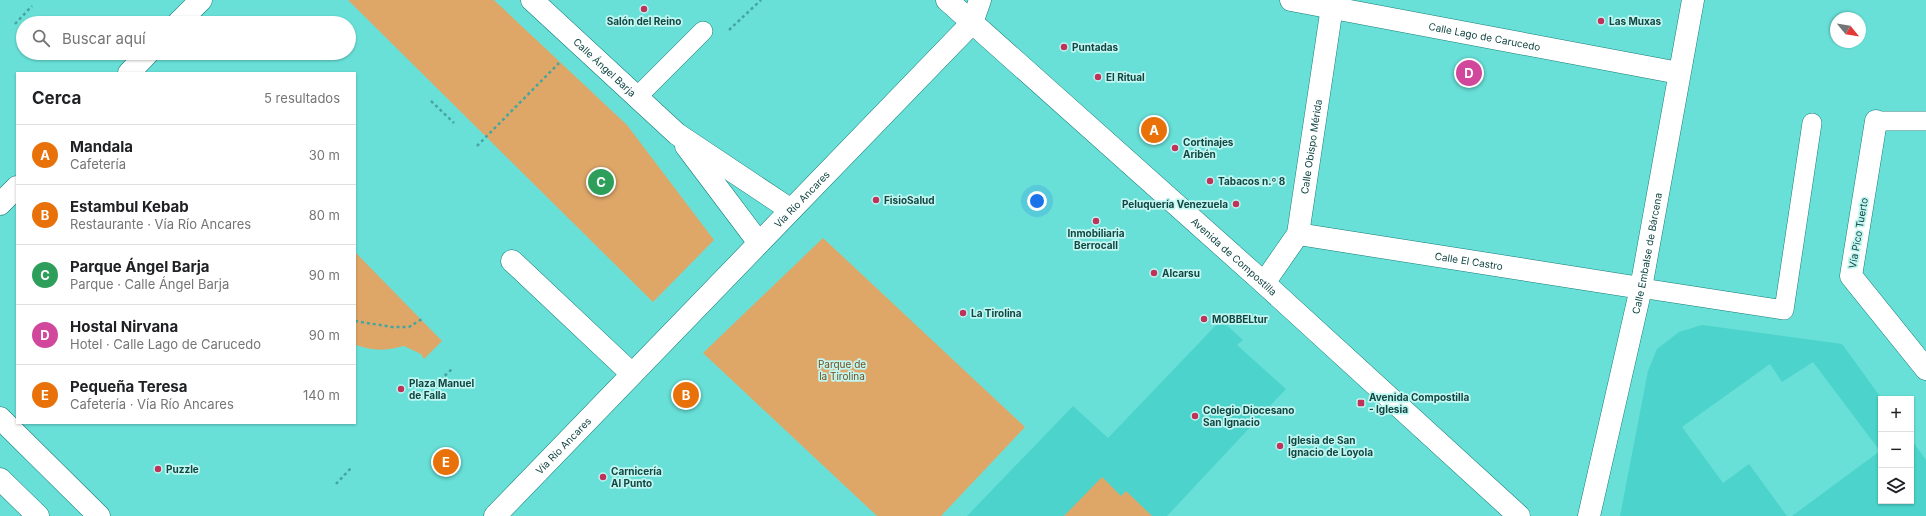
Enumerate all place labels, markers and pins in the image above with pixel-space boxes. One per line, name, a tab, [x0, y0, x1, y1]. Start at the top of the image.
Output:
marker: Salón del Reino	[639, 4, 649, 14]
place label: Salón del Reino	[607, 15, 681, 27]
place label: Las Muxas	[1609, 15, 1662, 27]
marker: Las Muxas	[1596, 16, 1606, 26]
place label: Puntadas	[1072, 41, 1119, 53]
marker: Puntadas	[1059, 42, 1069, 52]
pin: D	[1456, 58, 1482, 88]
place label: El Ritual	[1106, 71, 1145, 83]
marker: El Ritual	[1093, 72, 1103, 82]
pin: A	[1141, 115, 1167, 145]
place label: Cortinajes Aribén	[1183, 136, 1234, 160]
marker: Cortinajes Aribén	[1170, 143, 1180, 153]
pin: C	[588, 167, 614, 197]
place label: Tabacos n.º 8	[1218, 175, 1286, 187]
marker: Tabacos n.º 8	[1205, 176, 1215, 186]
place label: FisioSalud	[884, 194, 935, 206]
marker: FisioSalud	[871, 195, 881, 205]
place label: Peluquería Venezuela	[1122, 198, 1228, 210]
marker: Peluquería Venezuela	[1231, 199, 1241, 209]
marker: Inmobiliaria Berrocall	[1091, 216, 1101, 226]
place label: Inmobiliaria Berrocall	[1067, 227, 1125, 251]
place label: Alcarsu	[1162, 267, 1200, 279]
marker: Alcarsu	[1149, 268, 1159, 278]
place label: La Tirolina	[971, 307, 1022, 319]
marker: La Tirolina	[958, 308, 968, 318]
place label: MOBBELtur	[1212, 313, 1268, 325]
marker: MOBBELtur	[1199, 314, 1209, 324]
place label: Plaza Manuel de Falla	[409, 377, 474, 401]
pin: B	[673, 380, 699, 410]
marker: Plaza Manuel de Falla	[396, 384, 406, 394]
place label: Avenida Compostilla - Iglesia	[1369, 391, 1469, 416]
marker: Avenida Compostilla - Iglesia	[1356, 398, 1366, 408]
place label: Colegio Diocesano San Ignacio	[1203, 404, 1294, 429]
marker: Colegio Diocesano San Ignacio	[1190, 411, 1200, 421]
place label: Iglesia de San Ignacio de Loyola	[1288, 434, 1373, 459]
marker: Iglesia de San Ignacio de Loyola	[1275, 441, 1285, 451]
pin: E	[433, 447, 459, 477]
place label: Puzzle	[166, 463, 199, 475]
marker: Puzzle	[153, 464, 163, 474]
place label: Carnicería Al Punto	[611, 465, 662, 489]
marker: Carnicería Al Punto	[598, 472, 608, 482]

